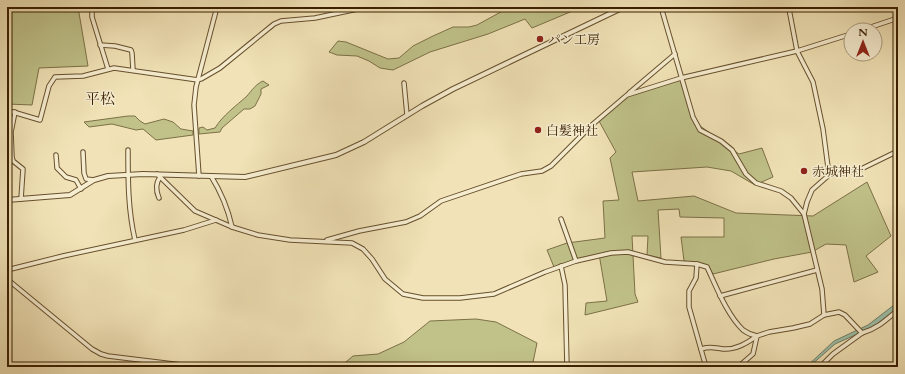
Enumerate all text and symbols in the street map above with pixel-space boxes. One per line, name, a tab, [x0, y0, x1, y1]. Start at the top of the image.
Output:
north arrow	[843, 22, 883, 62]
text: N	[858, 25, 868, 40]
place label: パン工房	[548, 31, 600, 49]
marker: パン工房	[535, 34, 545, 44]
district label: 平松	[85, 89, 115, 109]
place label: 白髪神社	[546, 122, 598, 140]
marker: 白髪神社	[533, 125, 543, 135]
place label: 赤城神社	[812, 163, 864, 181]
marker: 赤城神社	[799, 166, 809, 176]

